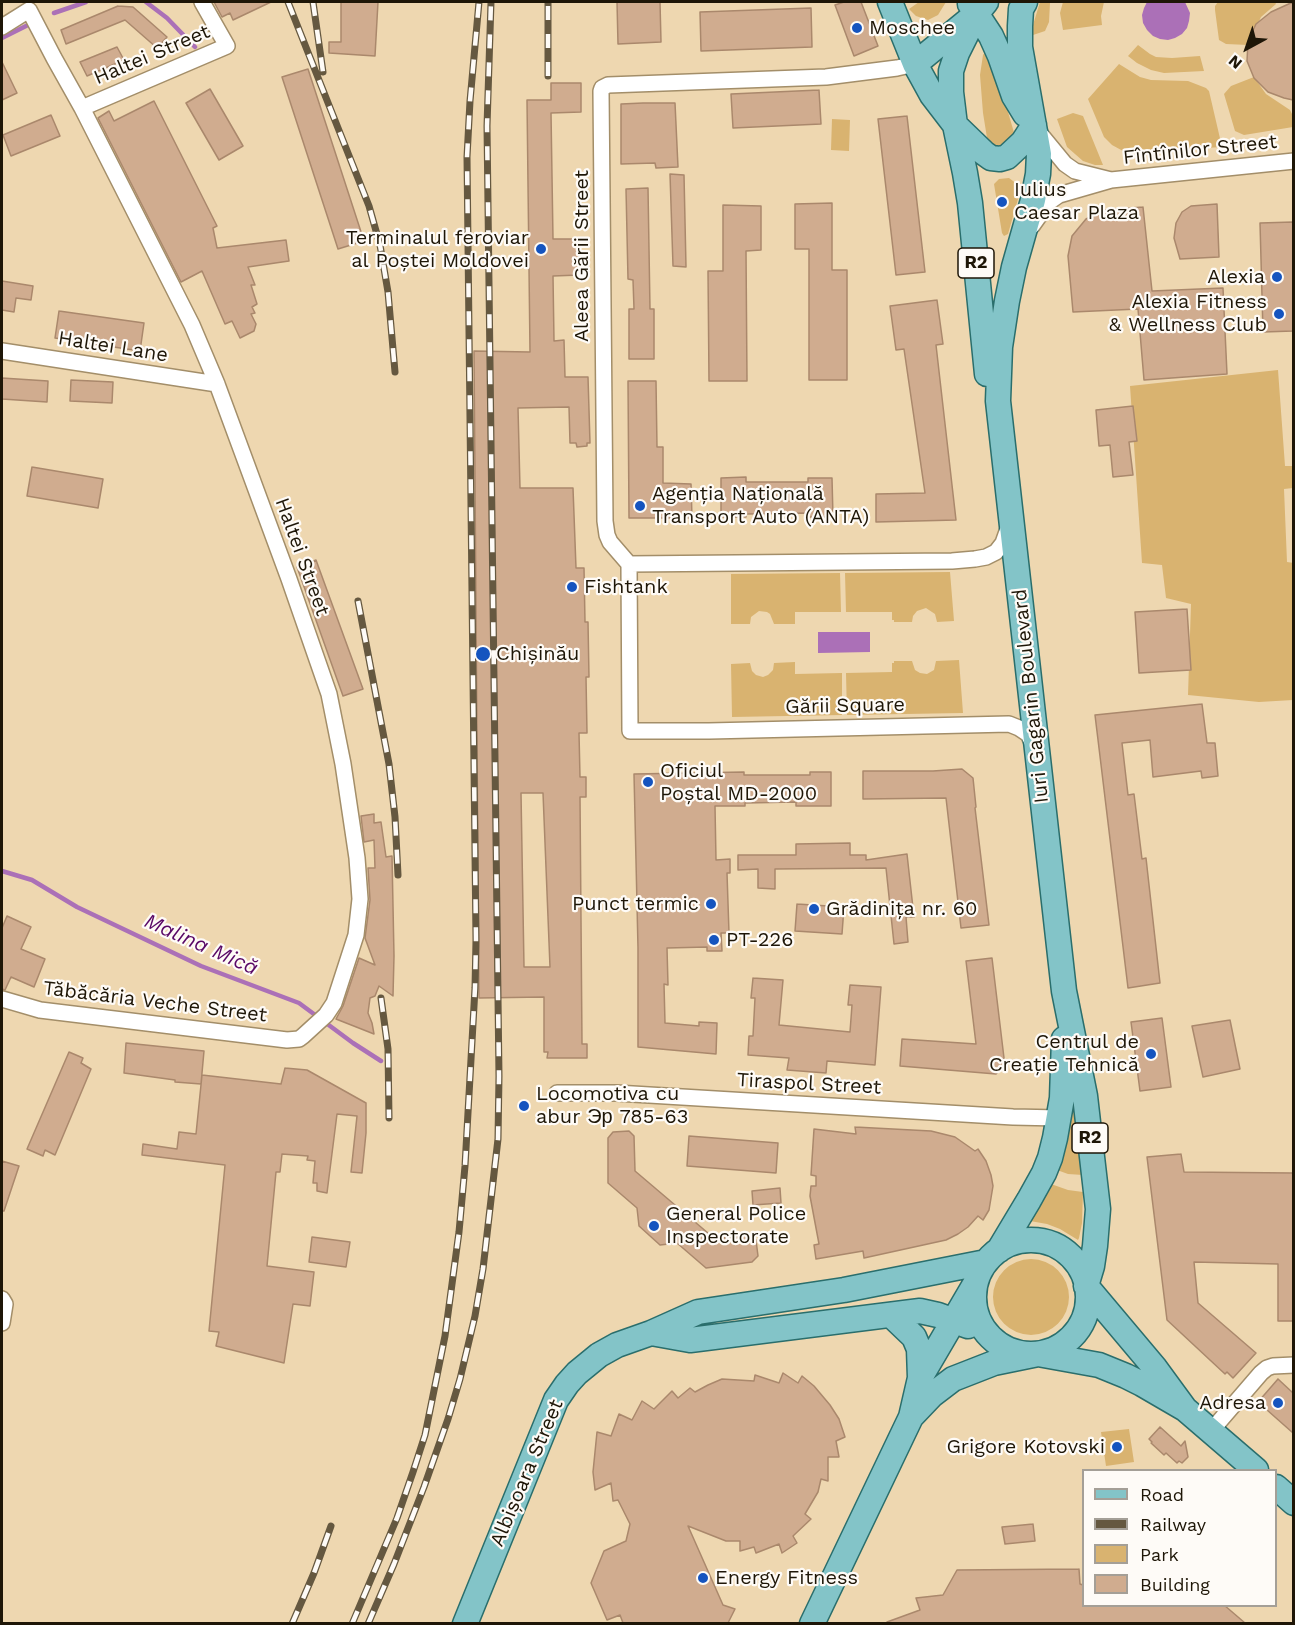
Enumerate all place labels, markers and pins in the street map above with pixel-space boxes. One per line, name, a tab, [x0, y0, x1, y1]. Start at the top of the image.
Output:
place label: Moschee	[869, 16, 955, 40]
marker: Moschee	[850, 21, 864, 35]
place label: Iulius Caesar Plaza	[1014, 178, 1139, 225]
marker: Iulius Caesar Plaza	[995, 195, 1009, 209]
place label: Terminalul feroviar al Poștei Moldovei	[346, 226, 529, 273]
marker: Terminalul feroviar al Poștei Moldovei	[534, 242, 548, 256]
place label: Alexia	[1207, 265, 1265, 289]
marker: Alexia	[1270, 270, 1284, 284]
place label: Alexia Fitness & Wellness Club	[1109, 290, 1267, 337]
marker: Alexia Fitness & Wellness Club	[1272, 307, 1286, 321]
place label: Agenția Națională Transport Auto (ANTA)	[652, 482, 869, 529]
marker: Agenția Națională Transport Auto (ANTA)	[633, 499, 647, 513]
place label: Fishtank	[584, 575, 668, 599]
marker: Fishtank	[565, 580, 579, 594]
place label: Chișinău	[496, 642, 579, 666]
marker: Chișinău	[474, 645, 492, 663]
place label: Oficiul Poștal MD-2000	[660, 759, 817, 806]
marker: Oficiul Poștal MD-2000	[641, 775, 655, 789]
place label: Punct termic	[572, 892, 699, 916]
marker: Punct termic	[704, 897, 718, 911]
place label: Grădinița nr. 60	[826, 897, 977, 921]
marker: Grădinița nr. 60	[807, 902, 821, 916]
place label: PT-226	[726, 928, 793, 952]
marker: PT-226	[707, 933, 721, 947]
place label: Centrul de Creație Tehnică	[989, 1030, 1139, 1077]
marker: Centrul de Creație Tehnică	[1144, 1047, 1158, 1061]
place label: Locomotiva cu abur Эр 785-63	[536, 1082, 688, 1129]
marker: Locomotiva cu abur Эр 785-63	[517, 1099, 531, 1113]
place label: General Police Inspectorate	[666, 1202, 806, 1249]
marker: General Police Inspectorate	[647, 1219, 661, 1233]
place label: Adresa	[1199, 1391, 1266, 1415]
marker: Adresa	[1271, 1396, 1285, 1410]
place label: Grigore Kotovski	[946, 1435, 1105, 1459]
marker: Grigore Kotovski	[1110, 1440, 1124, 1454]
place label: Energy Fitness	[715, 1566, 858, 1590]
marker: Energy Fitness	[696, 1571, 710, 1585]

